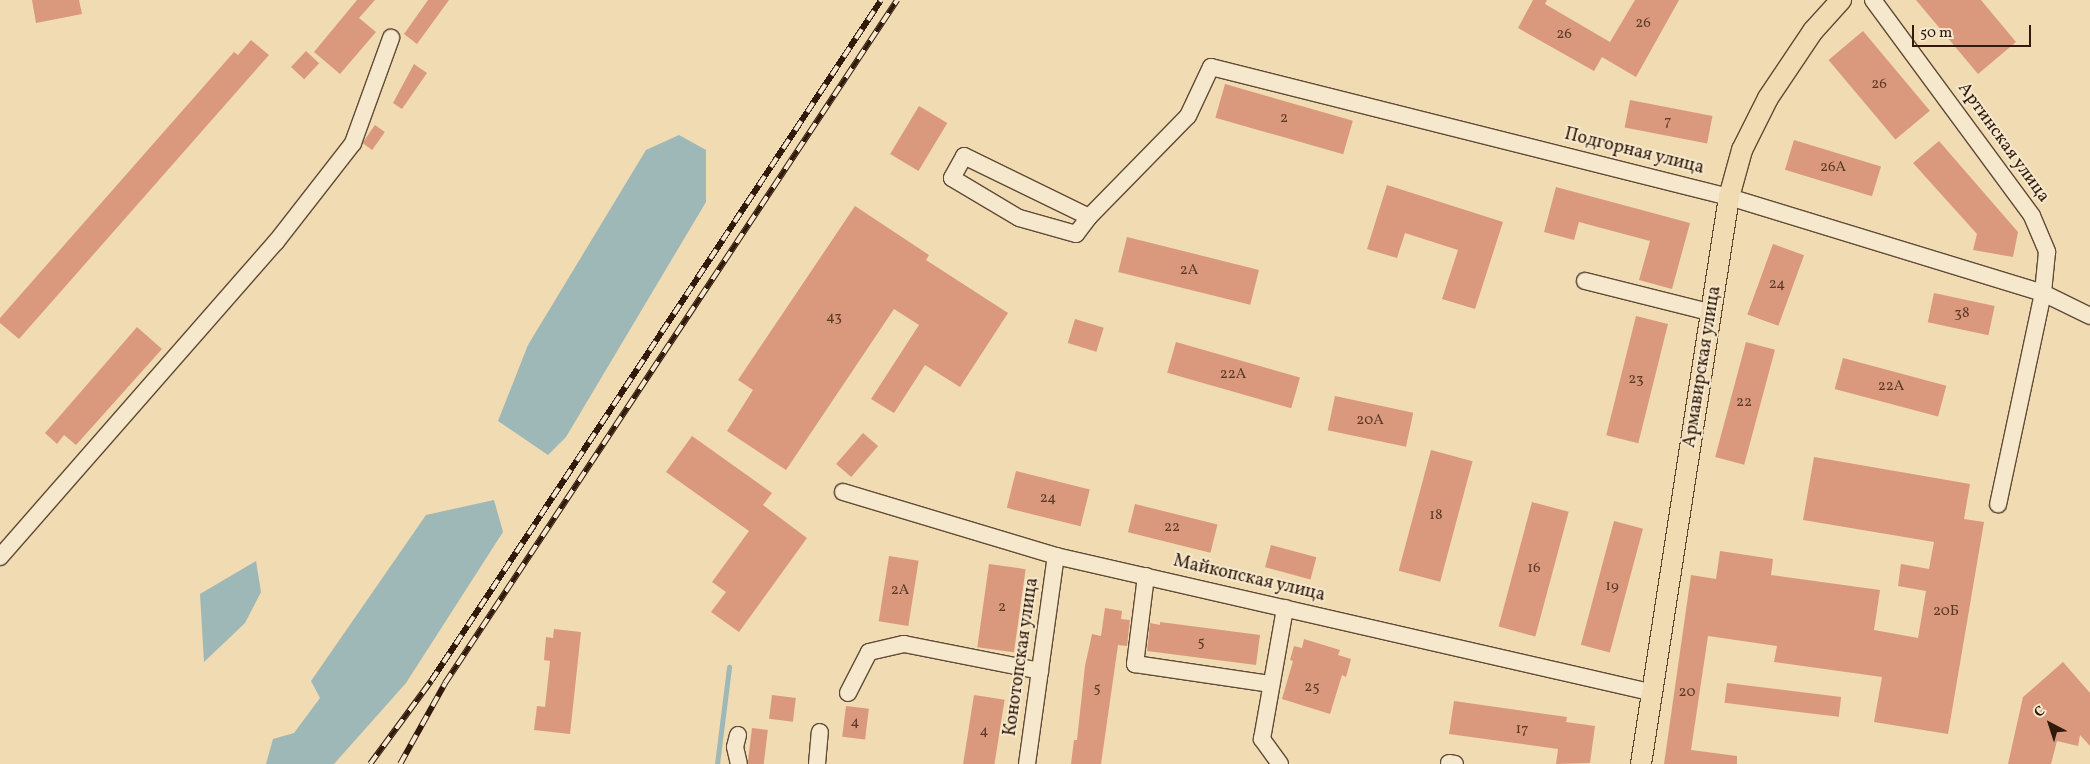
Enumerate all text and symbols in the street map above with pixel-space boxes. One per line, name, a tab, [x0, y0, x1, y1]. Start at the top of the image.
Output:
house number: 26	[1635, 15, 1651, 33]
scale bar	[1915, 15, 2034, 47]
text: 50 m	[1920, 23, 1952, 44]
house number: 26	[1556, 26, 1572, 44]
house number: 26	[1871, 76, 1887, 94]
street label: Артинская улица	[1952, 79, 2054, 207]
house number: 2	[1280, 110, 1288, 128]
house number: 7	[1664, 113, 1672, 131]
street label: Подгорная улица	[1562, 124, 1706, 180]
house number: 26А	[1820, 159, 1846, 177]
house number: 2А	[1180, 262, 1198, 280]
house number: 24	[1769, 276, 1785, 294]
street label: Армавирская улица	[1679, 284, 1727, 450]
house number: 38	[1954, 305, 1970, 323]
house number: 43	[826, 309, 842, 327]
house number: 22А	[1220, 366, 1246, 384]
house number: 23	[1628, 371, 1644, 389]
house number: 22А	[1878, 378, 1904, 396]
house number: 22	[1736, 394, 1752, 412]
house number: 20А	[1356, 412, 1384, 430]
house number: 24	[1040, 490, 1056, 508]
house number: 18	[1429, 507, 1443, 525]
house number: 22	[1164, 519, 1180, 537]
street label: Майкопская улица	[1171, 551, 1327, 607]
house number: 16	[1527, 560, 1541, 578]
street label: Конотопская улица	[1000, 576, 1044, 738]
house number: 19	[1605, 578, 1619, 596]
house number: 2А	[891, 582, 909, 600]
house number: 2	[998, 599, 1006, 617]
house number: 20Б	[1933, 603, 1959, 621]
house number: 5	[1197, 634, 1205, 652]
house number: 25	[1304, 679, 1320, 697]
house number: 5	[1093, 680, 1101, 698]
house number: 20	[1679, 684, 1695, 702]
north arrow	[2025, 699, 2075, 749]
text: С	[2030, 702, 2050, 722]
house number: 4	[851, 714, 859, 732]
house number: 17	[1515, 721, 1529, 739]
house number: 4	[980, 723, 988, 741]

